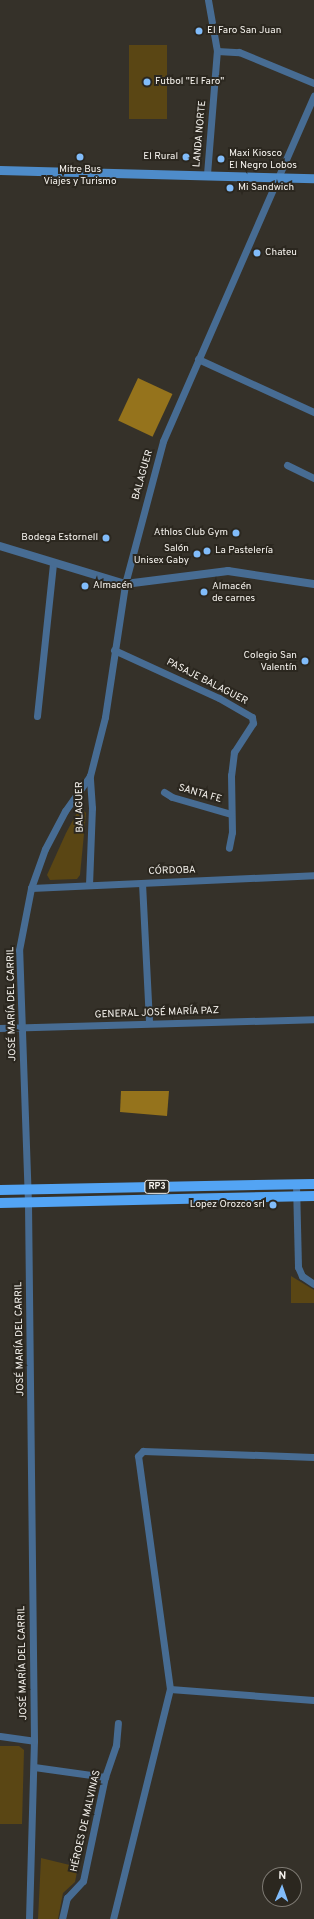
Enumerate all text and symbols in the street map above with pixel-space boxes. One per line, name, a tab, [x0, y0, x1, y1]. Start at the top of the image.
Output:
place label: El Faro San Juan	[207, 25, 281, 37]
marker: El Faro San Juan	[194, 26, 204, 36]
place label: Futbol "El Faro"	[155, 76, 224, 88]
marker: Futbol "El Faro"	[142, 77, 152, 87]
street label: LANDA NORTE	[191, 100, 209, 168]
place label: Maxi Kiosco El Negro Lobos	[229, 147, 297, 170]
place label: El Rural	[143, 151, 178, 163]
marker: Mitre Bus Viajes y Turismo	[75, 152, 85, 162]
marker: El Rural	[181, 152, 191, 162]
marker: Maxi Kiosco El Negro Lobos	[216, 154, 226, 164]
place label: Mitre Bus Viajes y Turismo	[43, 163, 117, 186]
place label: Mi Sandwich	[238, 182, 294, 194]
marker: Mi Sandwich	[225, 183, 235, 193]
place label: Chateu	[265, 247, 297, 259]
marker: Chateu	[252, 248, 262, 258]
street label: BALAGUER	[130, 449, 156, 501]
place label: Athlos Club Gym	[154, 527, 228, 539]
marker: Athlos Club Gym	[231, 528, 241, 538]
place label: Bodega Estornell	[21, 532, 98, 544]
marker: Bodega Estornell	[101, 533, 111, 543]
place label: Salón Unisex Gaby	[134, 542, 189, 566]
place label: La Pastelería	[215, 545, 273, 557]
marker: La Pastelería	[202, 546, 212, 556]
marker: Salón Unisex Gaby	[192, 549, 202, 559]
place label: Almacén	[93, 580, 132, 592]
place label: Almacén de carnes	[212, 580, 255, 604]
marker: Almacén	[80, 581, 90, 591]
marker: Almacén de carnes	[199, 587, 209, 597]
place label: Colegio San Valentín	[244, 649, 297, 672]
street label: PASAJE BALAGUER	[164, 656, 250, 708]
marker: Colegio San Valentín	[300, 656, 310, 666]
street label: BALAGUER	[74, 781, 86, 833]
street label: SANTA FE	[177, 782, 223, 806]
street label: CÓRDOBA	[148, 864, 196, 878]
street label: JOSÉ MARÍA DEL CARRIL	[5, 946, 19, 1062]
street label: GENERAL JOSÉ MARÍA PAZ	[94, 1005, 220, 1021]
road number: RP3	[144, 1180, 170, 1194]
place label: Lopez Orozco srl	[190, 1199, 265, 1211]
marker: Lopez Orozco srl	[268, 1200, 278, 1210]
street label: JOSÉ MARÍA DEL CARRIL	[13, 1281, 27, 1397]
street label: JOSÉ MARÍA DEL CARRIL	[16, 1605, 30, 1721]
street label: HÉROES DE MALVINAS	[68, 1769, 104, 1873]
north arrow	[262, 1867, 302, 1907]
text: N	[278, 1869, 287, 1883]

